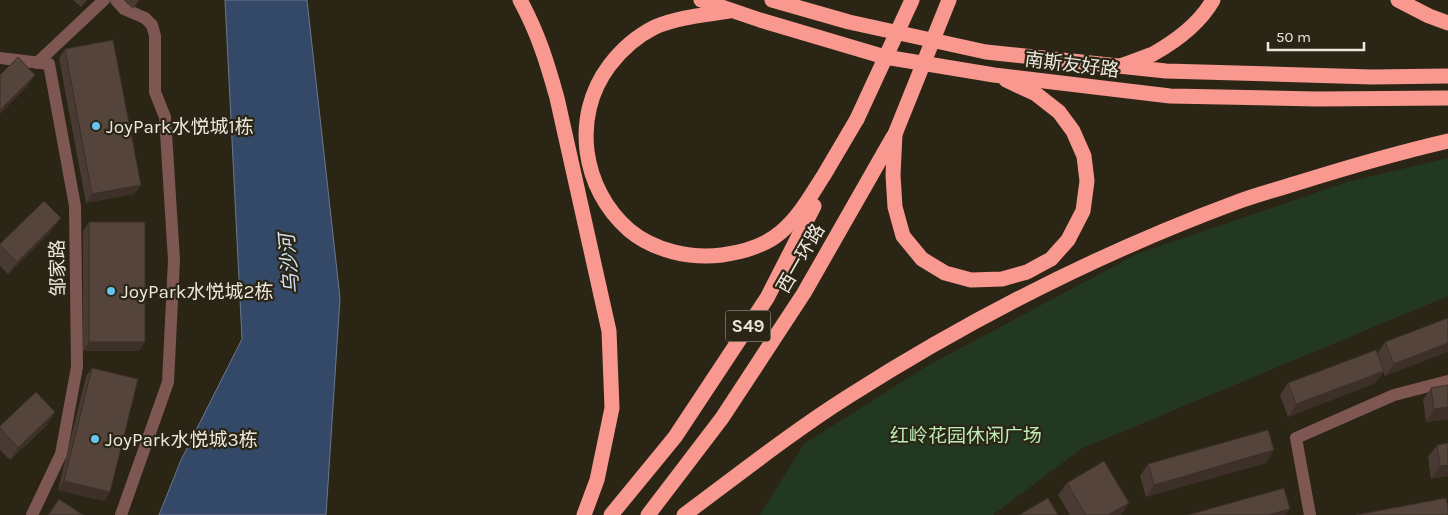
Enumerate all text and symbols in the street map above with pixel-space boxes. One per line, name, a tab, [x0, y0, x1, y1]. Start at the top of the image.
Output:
scale bar	[1268, 20, 1364, 52]
text: 50 m	[1276, 28, 1311, 46]
street label: 南斯友好路	[1023, 48, 1120, 82]
place label: JoyPark水悦城1栋	[106, 116, 254, 138]
marker: JoyPark水悦城1栋	[90, 120, 102, 132]
street label: 西一环路	[772, 220, 829, 297]
water label: 乌沙河	[275, 229, 304, 295]
street label: 邹家路	[47, 239, 69, 297]
place label: JoyPark水悦城2栋	[121, 281, 273, 303]
marker: JoyPark水悦城2栋	[105, 285, 117, 297]
road number: S49	[726, 310, 770, 342]
park label: 红岭花园休闲广场	[890, 425, 1042, 447]
place label: JoyPark水悦城3栋	[105, 429, 258, 451]
marker: JoyPark水悦城3栋	[89, 433, 101, 445]

